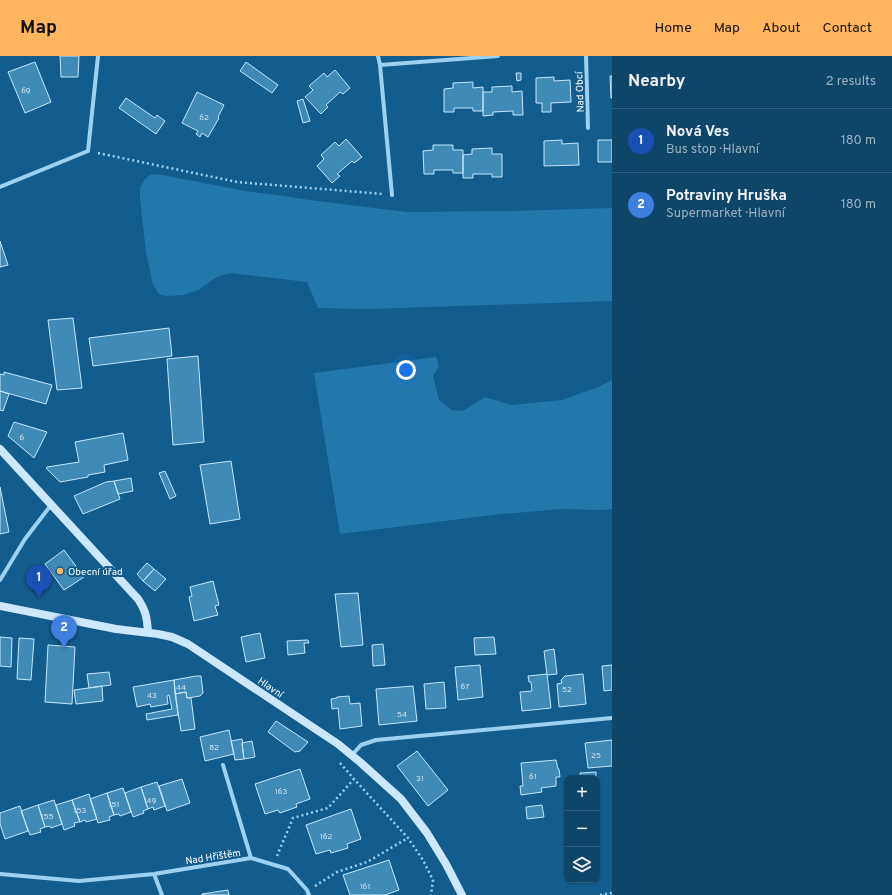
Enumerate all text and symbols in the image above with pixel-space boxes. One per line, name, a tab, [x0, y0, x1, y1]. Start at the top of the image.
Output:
text: Map	[20, 16, 57, 40]
text: Home	[655, 20, 692, 37]
text: Map	[714, 20, 740, 37]
text: About	[762, 20, 801, 37]
text: Contact	[823, 20, 872, 37]
street label: Nad Obcí	[573, 70, 588, 113]
text: Nearby	[628, 71, 685, 93]
text: 2 results	[826, 74, 876, 90]
house number: 69	[21, 86, 31, 96]
house number: 62	[199, 113, 209, 123]
text: Nová Ves	[666, 123, 729, 142]
text: 1	[638, 133, 644, 149]
text: 180 m	[841, 133, 876, 149]
text: Bus stop · Hlavní	[666, 142, 759, 158]
text: Potraviny Hruška	[666, 187, 787, 206]
text: 2	[637, 197, 645, 213]
text: 180 m	[841, 197, 876, 213]
text: Supermarket · Hlavní	[666, 206, 785, 222]
your location	[396, 360, 416, 380]
house number: 6	[20, 433, 25, 443]
pin: 1	[26, 565, 52, 598]
marker: Obecní úřad	[55, 566, 65, 576]
place label: Obecní úřad	[68, 566, 123, 579]
pin: 2	[51, 615, 77, 648]
street label: Hlavní	[255, 675, 287, 702]
house number: 67	[461, 682, 469, 692]
house number: 44	[176, 683, 186, 693]
house number: 52	[562, 685, 572, 695]
house number: 43	[147, 691, 157, 701]
house number: 54	[397, 710, 407, 720]
house number: 82	[209, 743, 219, 753]
house number: 25	[591, 751, 601, 761]
house number: 61	[529, 772, 537, 782]
house number: 31	[416, 774, 424, 784]
map controls	[564, 775, 600, 883]
button: +	[564, 775, 600, 811]
house number: 163	[275, 787, 287, 797]
house number: 149	[144, 796, 156, 806]
house number: 151	[109, 800, 119, 810]
house number: 153	[74, 806, 87, 816]
button: −	[564, 811, 600, 847]
house number: 155	[41, 812, 53, 822]
house number: 162	[320, 832, 332, 842]
street label: Nad Hřištěm	[185, 847, 242, 868]
button: layers	[564, 847, 600, 883]
house number: 161	[360, 882, 370, 892]

